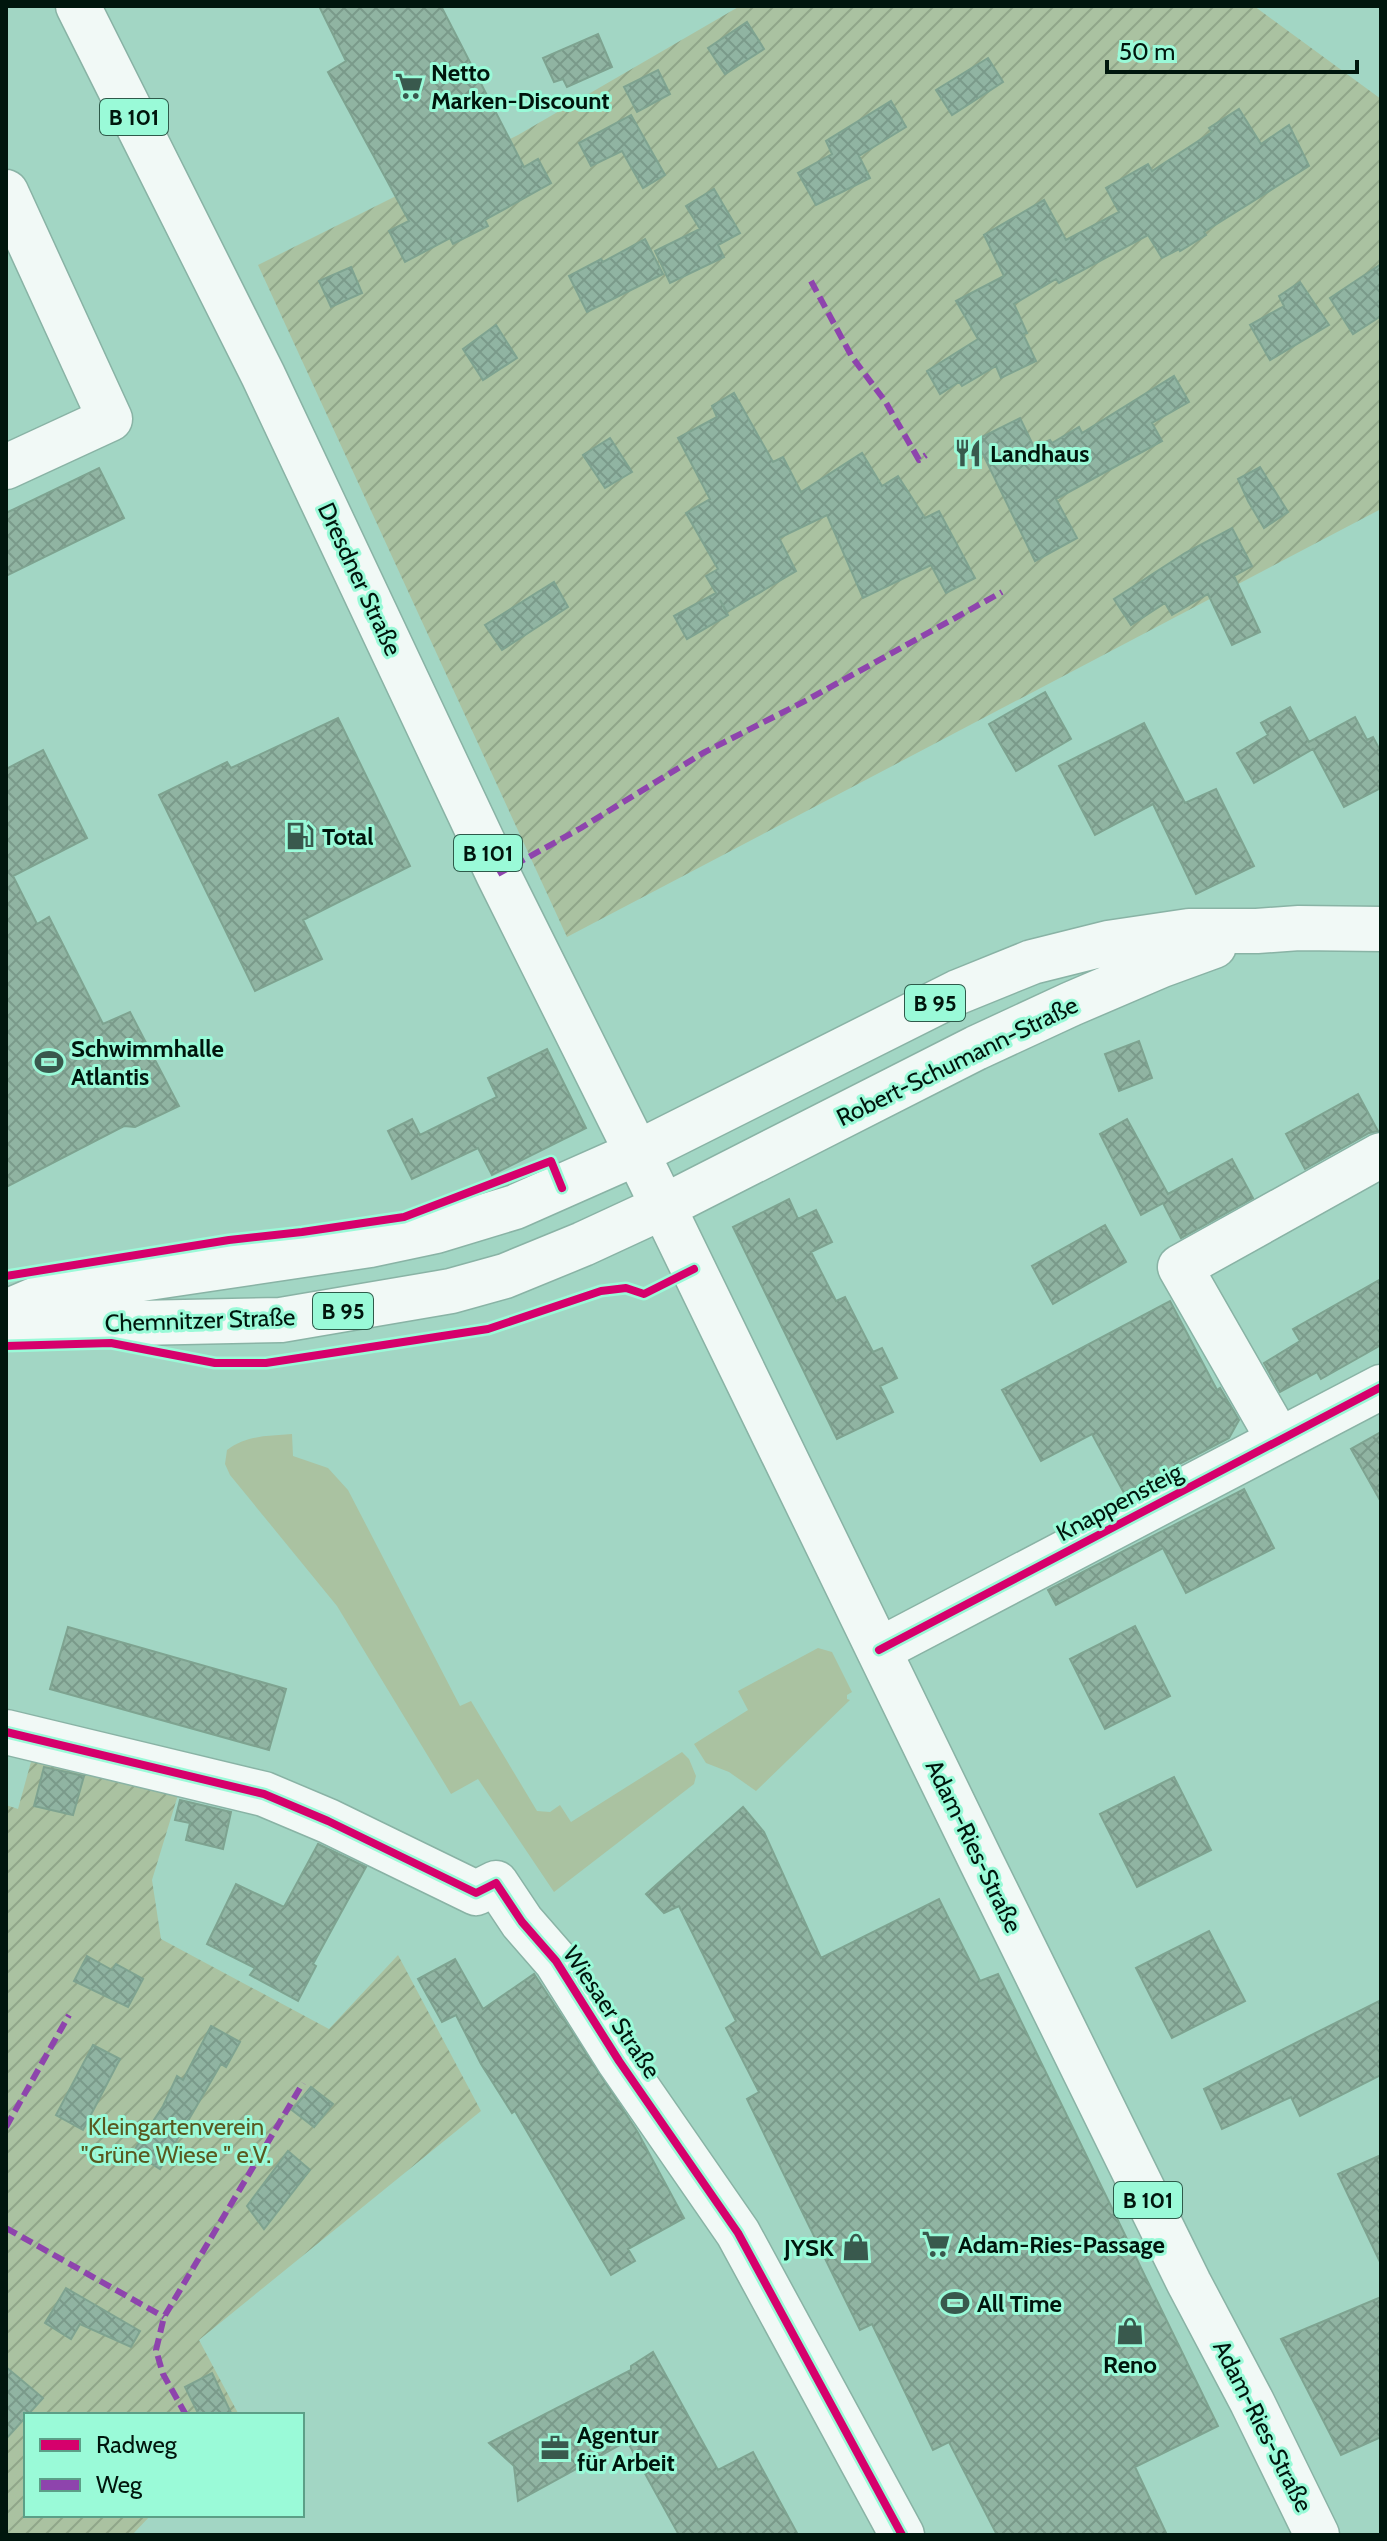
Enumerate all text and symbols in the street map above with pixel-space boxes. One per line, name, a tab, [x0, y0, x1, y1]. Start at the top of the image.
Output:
scale bar	[1107, 24, 1357, 74]
text: 50 m	[1119, 37, 1175, 66]
place label: Netto Marken-Discount	[431, 58, 610, 115]
supermarket icon: Netto Marken-Discount	[394, 71, 424, 101]
road number: B 101	[100, 99, 168, 135]
restaurant icon: Landhaus	[953, 438, 983, 468]
place label: Landhaus	[990, 439, 1089, 468]
street label: Dresdner Straße	[312, 498, 408, 660]
fuel station icon: Total	[285, 821, 315, 851]
place label: Total	[322, 822, 374, 851]
road number: B 101	[454, 835, 522, 871]
road number: B 95	[905, 985, 965, 1021]
street label: Robert-Schumann-Straße	[832, 990, 1082, 1132]
place label: Schwimmhalle Atlantis	[71, 1034, 224, 1091]
sports icon: Schwimmhalle Atlantis	[34, 1047, 64, 1077]
road number: B 95	[313, 1293, 373, 1329]
street label: Chemnitzer Straße	[104, 1302, 296, 1338]
street label: Knappensteig	[1051, 1456, 1188, 1547]
street label: Adam-Ries-Straße	[920, 1755, 1028, 1937]
street label: Wiesaer Straße	[557, 1940, 667, 2084]
park label: Kleingartenverein "Grüne Wiese " e.V.	[81, 2112, 271, 2169]
road number: B 101	[1114, 2182, 1182, 2218]
supermarket icon: Adam-Ries-Passage	[921, 2229, 951, 2259]
place label: Adam-Ries-Passage	[958, 2230, 1165, 2259]
shop icon: JYSK	[841, 2232, 871, 2262]
place label: JYSK	[783, 2233, 834, 2262]
sports icon: All Time	[940, 2288, 970, 2318]
place label: All Time	[977, 2289, 1062, 2318]
shop icon: Reno	[1115, 2316, 1145, 2346]
street label: Adam-Ries-Straße	[1207, 2335, 1319, 2517]
place label: Reno	[1103, 2350, 1157, 2379]
legend	[24, 2413, 304, 2517]
place label: Agentur für Arbeit	[577, 2420, 675, 2477]
text: Radweg	[96, 2430, 178, 2459]
office icon: Agentur für Arbeit	[540, 2433, 570, 2463]
text: Weg	[96, 2470, 143, 2499]

